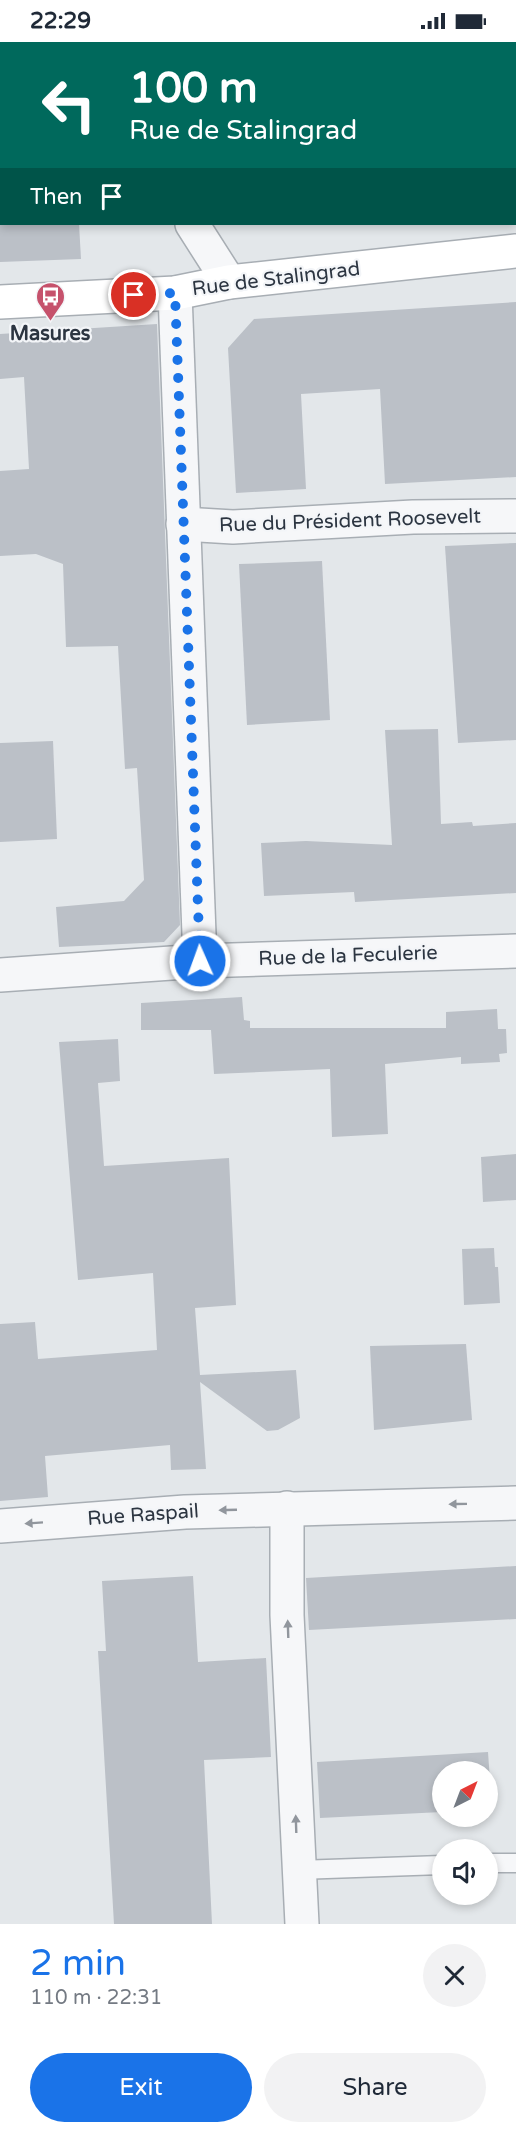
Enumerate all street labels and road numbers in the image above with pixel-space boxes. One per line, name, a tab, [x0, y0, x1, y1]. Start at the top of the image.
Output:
street label: Rue de Stalingrad	[191, 257, 361, 301]
street label: Rue du Président Roosevelt	[219, 504, 482, 538]
street label: Rue de la Feculerie	[258, 941, 438, 971]
street label: Rue Raspail	[86, 1499, 200, 1531]

